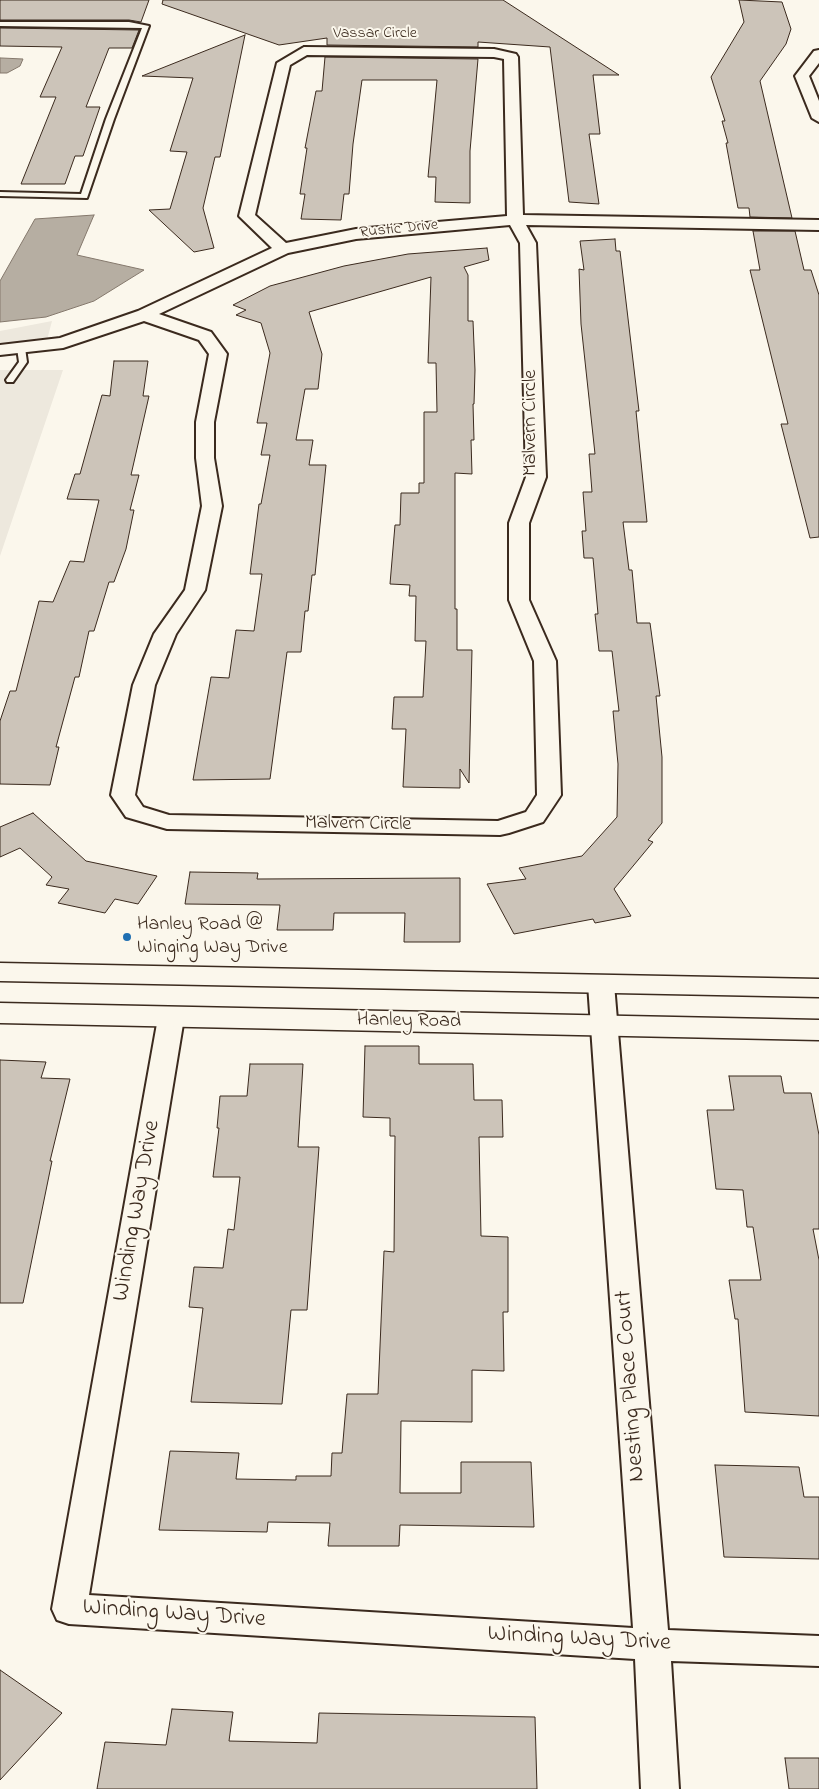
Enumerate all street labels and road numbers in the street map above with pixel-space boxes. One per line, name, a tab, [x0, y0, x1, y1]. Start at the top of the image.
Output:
street label: Vassar Circle	[333, 24, 417, 44]
street label: Rustic Drive	[359, 216, 439, 244]
street label: Malvern Circle	[520, 370, 544, 476]
street label: Malvern Circle	[304, 812, 412, 838]
street label: Hanley Road	[357, 1009, 461, 1035]
street label: Winding Way Drive	[108, 1118, 168, 1304]
street label: Nesting Place Court	[611, 1289, 653, 1483]
street label: Winding Way Drive	[82, 1594, 266, 1636]
street label: Winding Way Drive	[487, 1621, 671, 1659]

